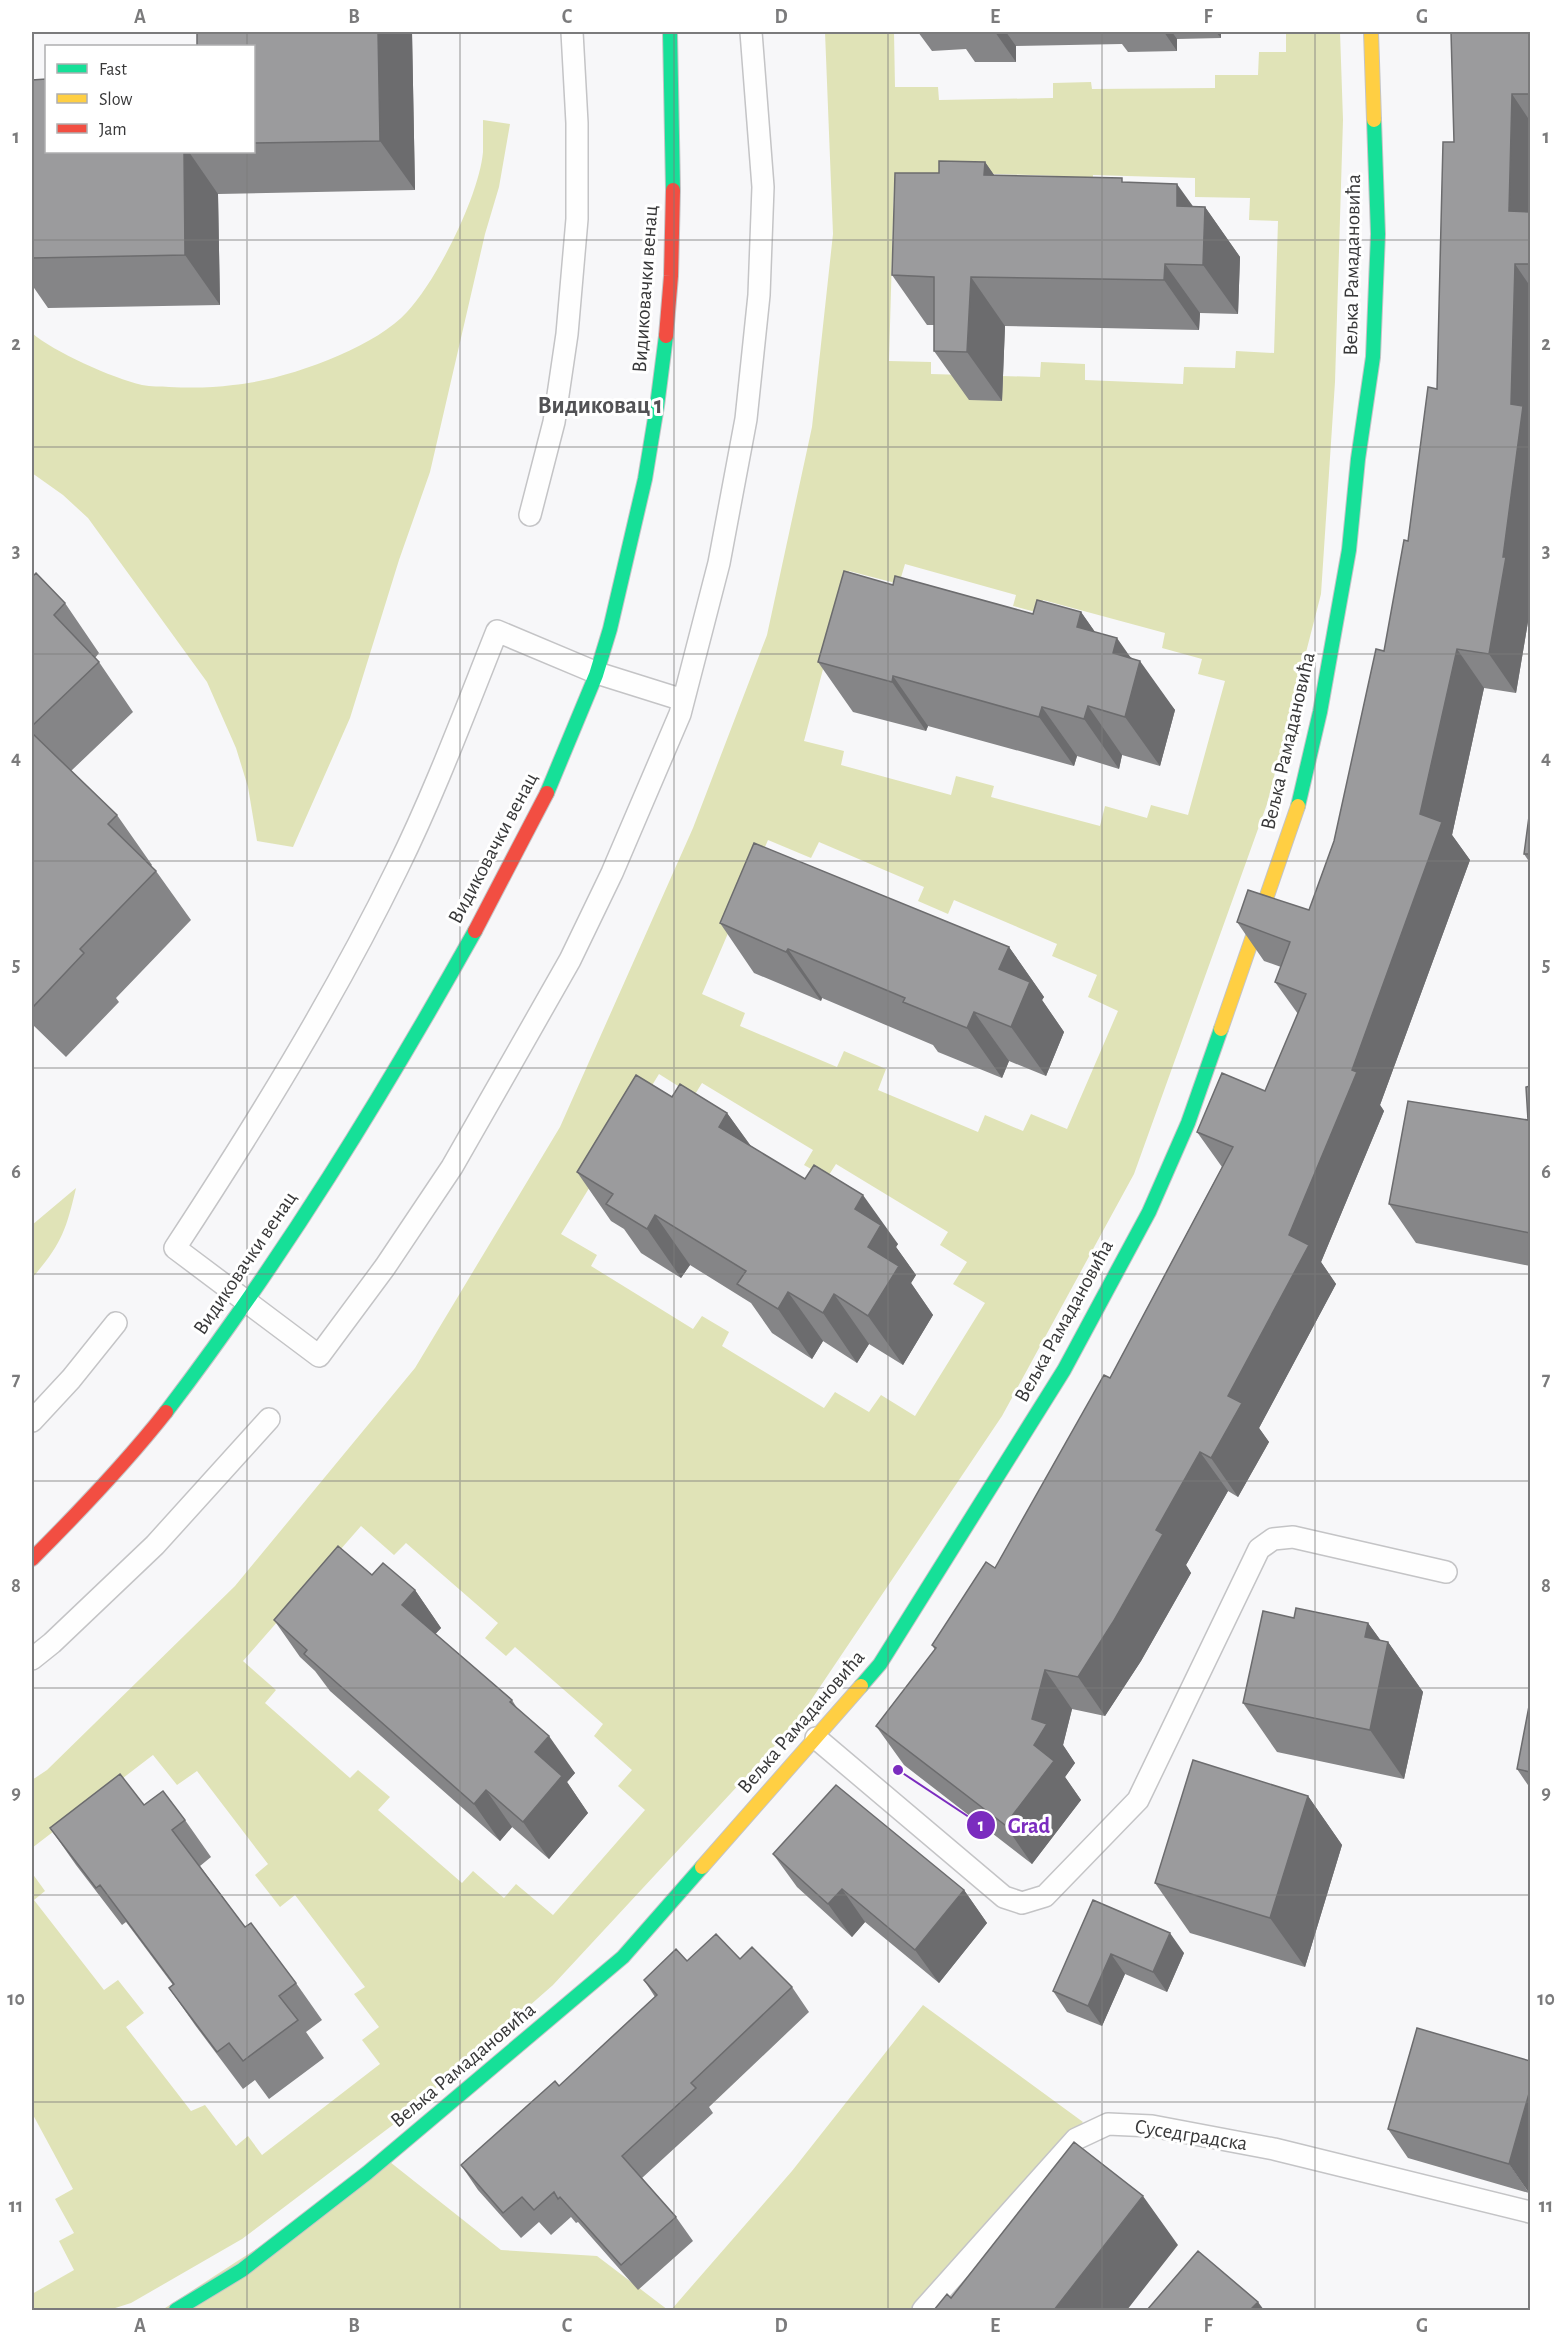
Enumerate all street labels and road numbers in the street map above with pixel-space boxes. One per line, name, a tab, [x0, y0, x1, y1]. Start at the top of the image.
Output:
street label: Вељка Рамадановића	[1340, 173, 1364, 356]
street label: Видиковачки венац	[629, 205, 661, 373]
street label: Вељка Рамадановића	[1257, 650, 1319, 832]
street label: Видиковачки венац	[444, 769, 542, 927]
street label: Видиковачки венац	[189, 1188, 301, 1338]
street label: Вељка Рамадановића	[1011, 1236, 1117, 1406]
street label: Вељка Рамадановића	[733, 1646, 869, 1798]
street label: Вељка Рамадановића	[387, 1998, 540, 2132]
street label: Суседградска	[1133, 2116, 1249, 2154]

